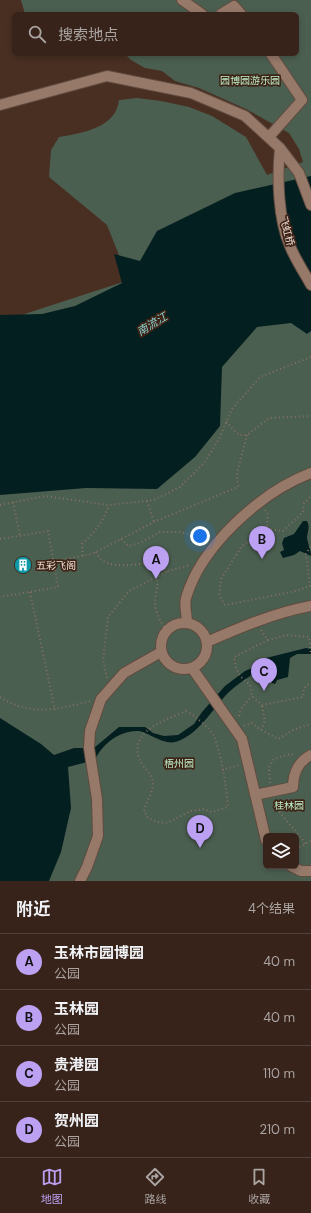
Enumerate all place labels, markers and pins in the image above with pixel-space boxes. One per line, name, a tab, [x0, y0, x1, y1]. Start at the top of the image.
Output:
pin: B	[249, 526, 275, 559]
pin: A	[143, 546, 169, 579]
building icon: 五彩飞阁	[13, 555, 33, 575]
place label: 五彩飞阁	[36, 559, 76, 572]
pin: C	[251, 658, 277, 691]
pin: D	[187, 815, 213, 848]

